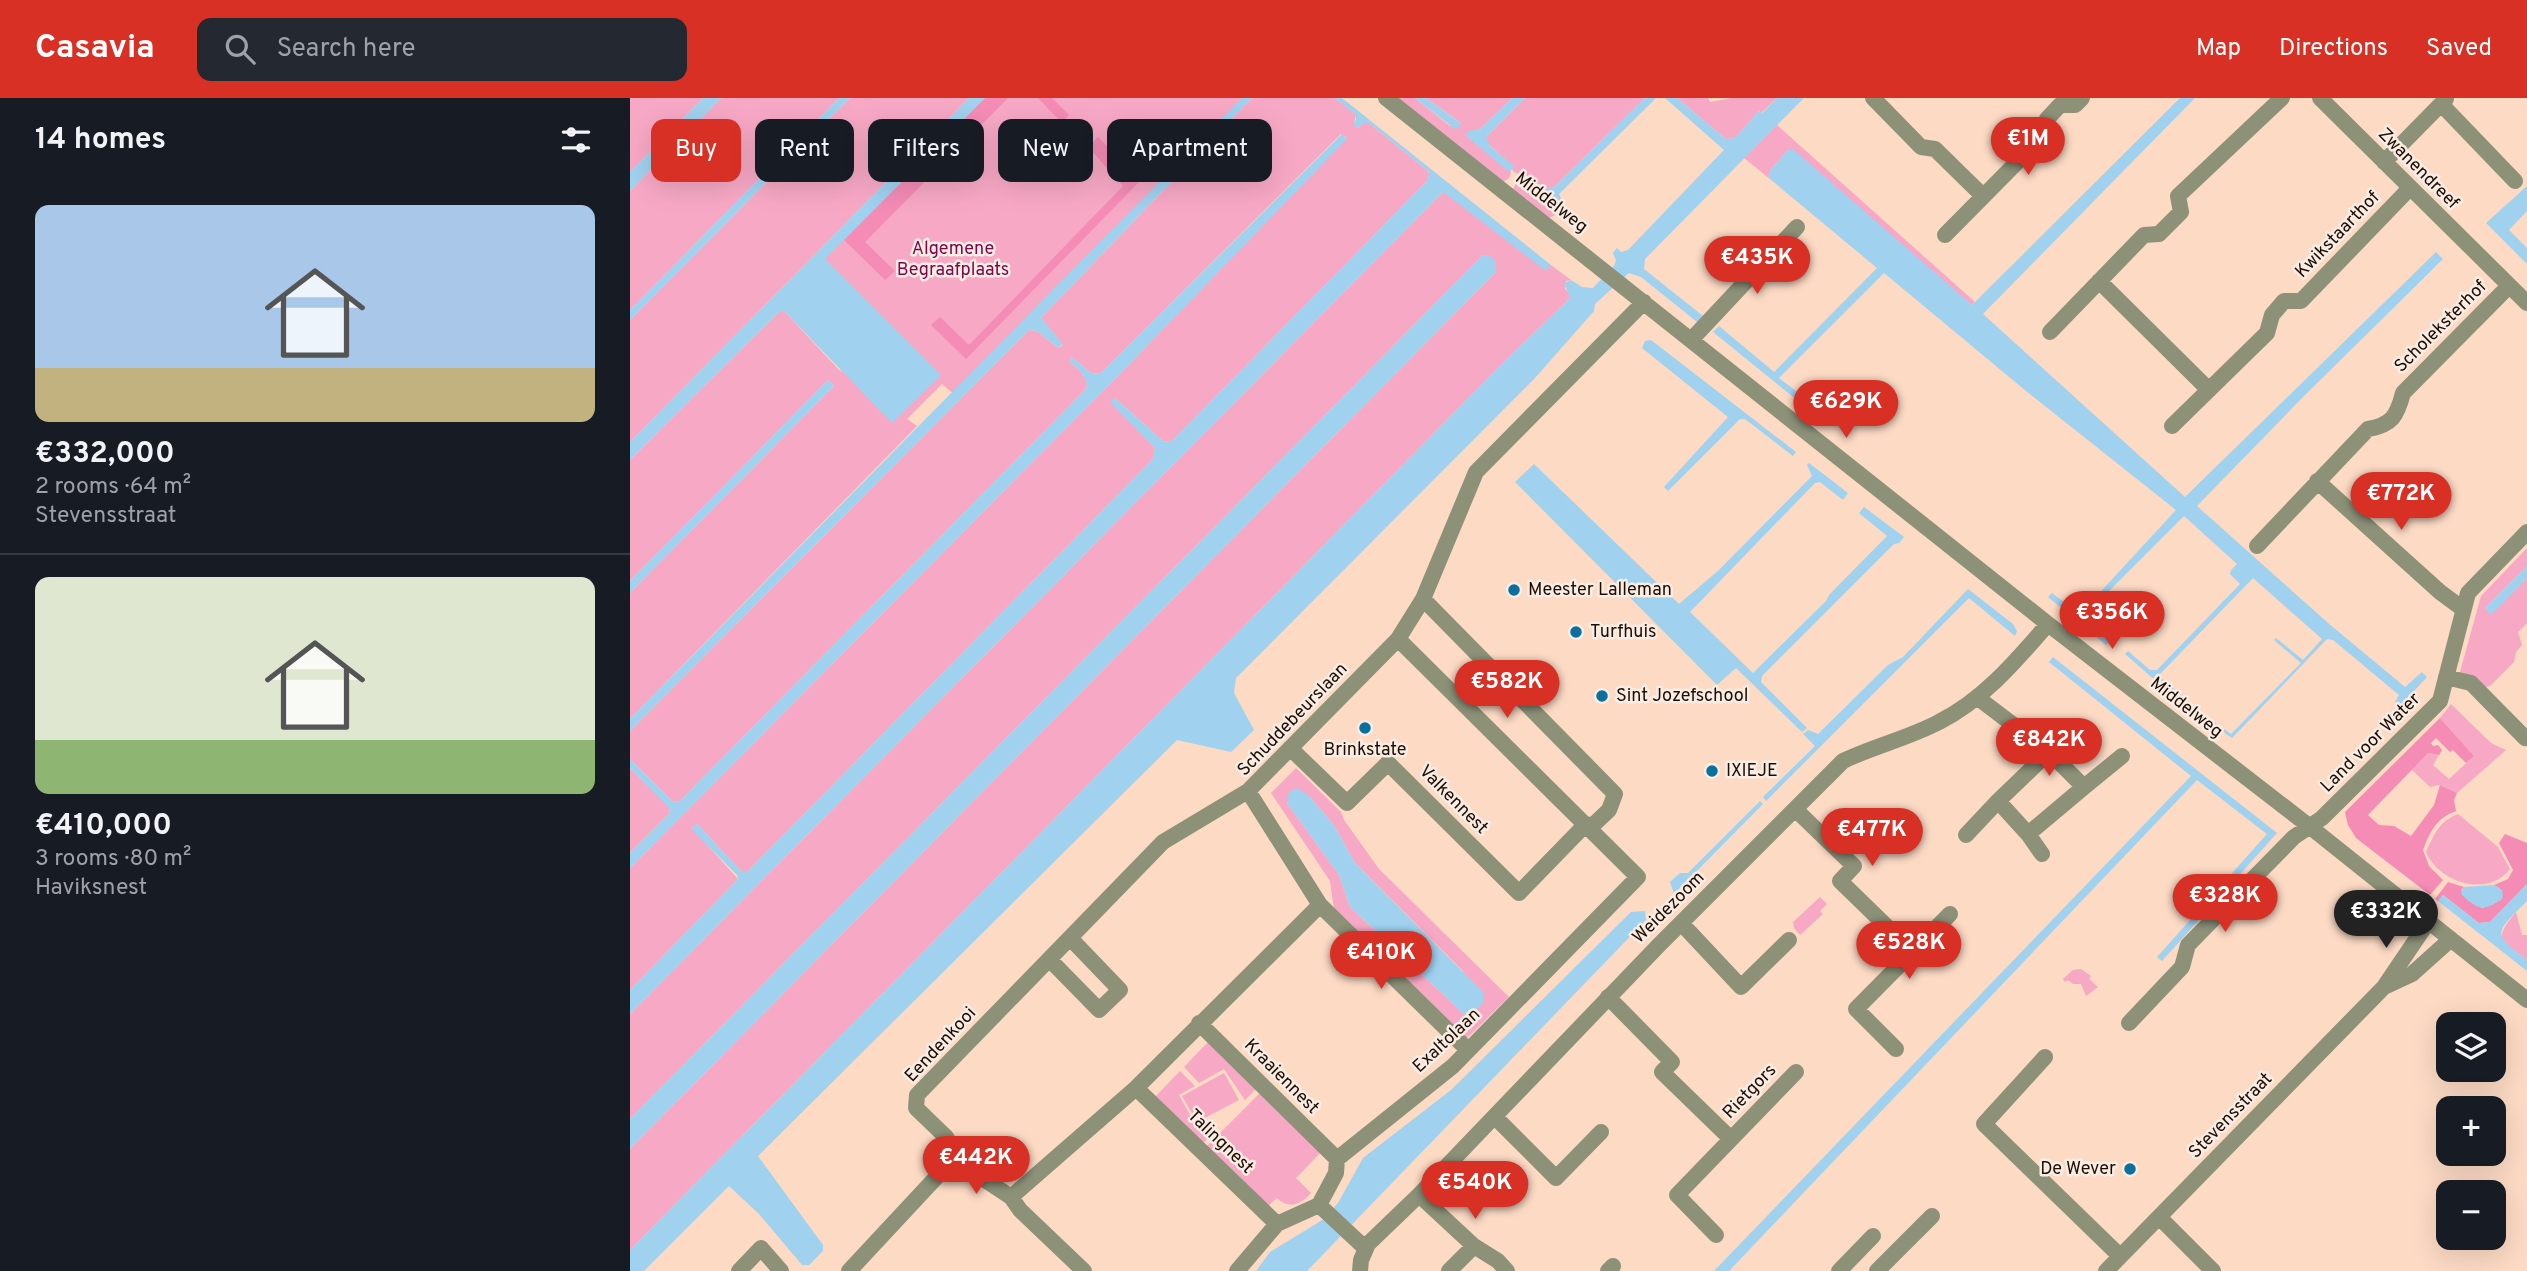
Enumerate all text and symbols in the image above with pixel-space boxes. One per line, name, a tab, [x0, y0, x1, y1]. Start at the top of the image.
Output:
search box	[197, 18, 687, 81]
text: Casavia	[35, 28, 155, 70]
icon: search	[221, 30, 259, 68]
text: Search here	[277, 33, 416, 66]
text: Map	[2196, 34, 2241, 64]
text: Directions	[2279, 34, 2388, 64]
text: Saved	[2426, 34, 2492, 64]
pin: €1M	[1994, 118, 2062, 177]
chip: Buy	[651, 119, 741, 182]
chip: Rent	[755, 119, 854, 182]
chip: Filters	[868, 119, 984, 182]
chip: New	[998, 119, 1093, 182]
chip: Apartment	[1107, 119, 1272, 182]
icon: filters	[557, 121, 595, 159]
text: 14 homes	[35, 122, 166, 159]
street label: Zwanendreef	[2372, 123, 2464, 215]
text: €1M	[2007, 125, 2049, 154]
street label: Middelweg	[1510, 167, 1592, 239]
street label: Kwikstaarthof	[2291, 187, 2385, 283]
pin: €435K	[1708, 236, 1806, 296]
park label: Algemene Begraafplaats	[897, 238, 1009, 282]
text: €435K	[1720, 244, 1794, 273]
icon: home	[252, 250, 378, 376]
street label: Scholeksterhof	[2390, 276, 2492, 378]
pin: €629K	[1797, 380, 1895, 440]
text: €629K	[1809, 388, 1883, 417]
text: €332,000	[35, 436, 175, 473]
pin: €772K	[2352, 472, 2450, 532]
text: 2 rooms · 64 m²	[35, 473, 191, 502]
text: €772K	[2367, 480, 2436, 509]
text: Stevensstraat	[35, 502, 176, 531]
place label: Meester Lalleman	[1528, 579, 1672, 602]
marker: Meester Lalleman	[1506, 582, 1522, 598]
pin: €356K	[2063, 592, 2161, 651]
text: €356K	[2076, 599, 2148, 628]
place label: Turfhuis	[1590, 621, 1656, 644]
icon: home	[252, 622, 378, 748]
marker: Turfhuis	[1568, 624, 1584, 640]
street label: Schuddebeurslaan	[1233, 658, 1353, 782]
pin: €582K	[1458, 660, 1556, 720]
text: €582K	[1470, 668, 1544, 697]
street label: Middelweg	[2145, 672, 2227, 744]
place label: Sint Jozefschool	[1616, 685, 1748, 708]
marker: Sint Jozefschool	[1594, 688, 1610, 704]
street label: Land voor Water	[2316, 688, 2426, 798]
pin: €842K	[2000, 718, 2098, 778]
marker: Brinkstate	[1357, 720, 1373, 736]
text: €842K	[2012, 726, 2086, 755]
place label: Brinkstate	[1323, 739, 1407, 762]
street label: Valkennest	[1413, 760, 1493, 840]
place label: IXIEJE	[1726, 760, 1778, 783]
marker: IXIEJE	[1704, 763, 1720, 779]
text: €410,000	[35, 808, 172, 845]
pin: €477K	[1823, 808, 1921, 868]
text: €477K	[1837, 816, 1907, 845]
text: 3 rooms · 80 m²	[35, 845, 191, 874]
street label: Weidezoom	[1628, 867, 1710, 949]
text: Haviksnest	[35, 874, 147, 903]
pin: €328K	[2176, 874, 2274, 934]
text: €328K	[2189, 882, 2261, 911]
pin: €332K	[2337, 890, 2435, 950]
text: €332K	[2350, 898, 2422, 927]
pin: €528K	[1860, 922, 1958, 981]
text: €528K	[1872, 929, 1946, 958]
pin: €410K	[1332, 932, 1430, 991]
text: €410K	[1346, 939, 1416, 968]
street label: Eendenkooi	[900, 1003, 982, 1087]
street label: Exaltolaan	[1408, 1004, 1486, 1078]
map controls	[2436, 1012, 2506, 1250]
button: layers	[2436, 1012, 2506, 1082]
street label: Kraaiennest	[1238, 1034, 1324, 1120]
street label: Rietgors	[1718, 1060, 1782, 1124]
street label: Stevensstraat	[2184, 1068, 2278, 1164]
button: +	[2436, 1096, 2506, 1166]
street label: Talingnest	[1182, 1105, 1258, 1179]
pin: €442K	[927, 1136, 1025, 1196]
text: €442K	[939, 1144, 1013, 1173]
place label: De Wever	[2040, 1158, 2116, 1181]
marker: De Wever	[2122, 1161, 2138, 1177]
pin: €540K	[1426, 1162, 1524, 1221]
text: €540K	[1437, 1169, 1513, 1198]
button: −	[2436, 1180, 2506, 1250]

